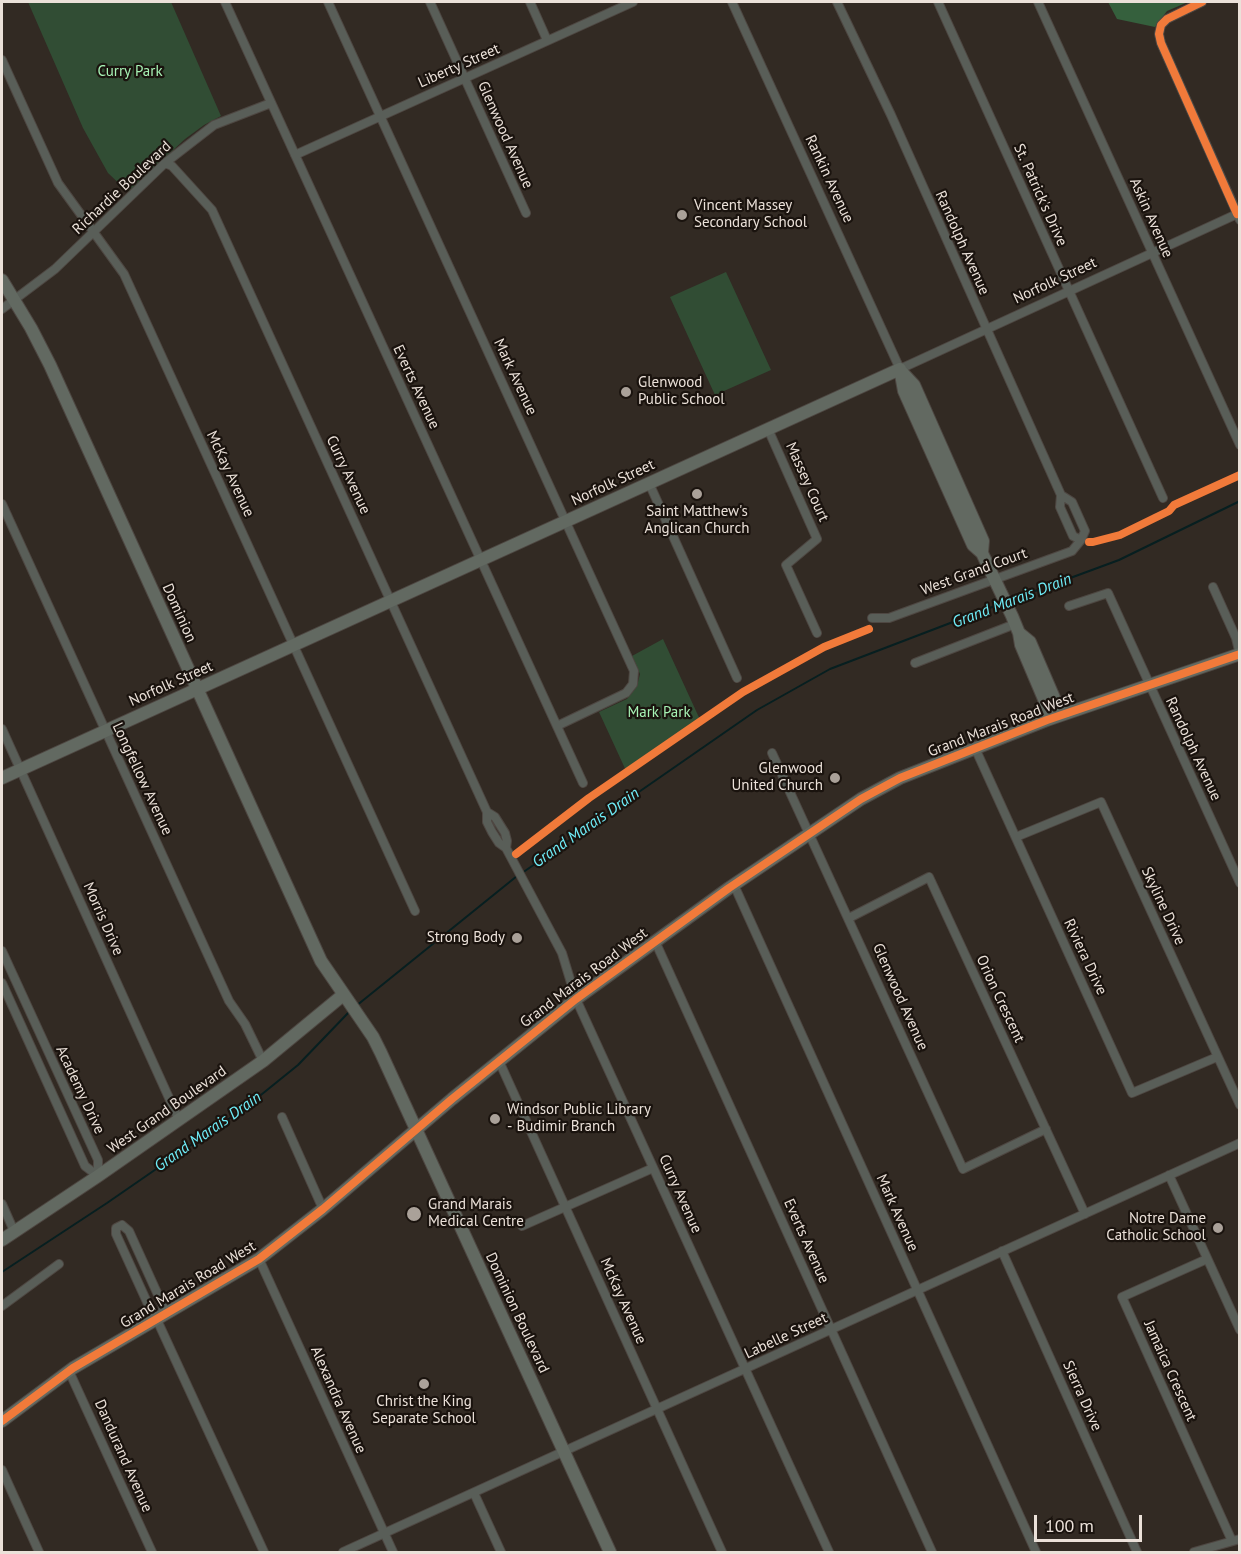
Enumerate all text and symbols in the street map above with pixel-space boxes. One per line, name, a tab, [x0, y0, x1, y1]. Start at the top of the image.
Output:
street label: Liberty Street	[415, 40, 503, 92]
park label: Curry Park	[97, 63, 163, 81]
street label: Glenwood Avenue	[473, 79, 537, 191]
street label: Rankin Avenue	[801, 132, 857, 226]
street label: Richardie Boulevard	[69, 138, 175, 238]
street label: St. Patrick's Drive	[1009, 141, 1071, 249]
street label: Askin Avenue	[1125, 175, 1177, 261]
street label: Randolph Avenue	[931, 188, 993, 298]
place label: Vincent Massey Secondary School	[694, 197, 807, 232]
marker: Vincent Massey Secondary School	[675, 208, 689, 222]
street label: Norfolk Street	[1011, 254, 1099, 308]
street label: Mark Avenue	[489, 336, 541, 418]
street label: Everts Avenue	[389, 342, 443, 432]
place label: Glenwood Public School	[638, 374, 725, 409]
marker: Glenwood Public School	[619, 385, 633, 399]
street label: McKay Avenue	[202, 428, 258, 520]
street label: Curry Avenue	[322, 433, 374, 517]
street label: Massey Court	[781, 440, 833, 524]
street label: Norfolk Street	[569, 456, 657, 510]
marker: Saint Matthew's Anglican Church	[690, 487, 704, 501]
place label: Saint Matthew's Anglican Church	[645, 503, 749, 538]
street label: West Grand Court	[918, 544, 1030, 600]
water label: Grand Marais Drain	[950, 569, 1074, 633]
street label: Dominion	[158, 581, 200, 645]
street label: Norfolk Street	[126, 658, 216, 710]
street label: Grand Marais Road West	[926, 689, 1076, 761]
street label: Randolph Avenue	[1161, 694, 1225, 804]
park label: Mark Park	[627, 704, 691, 722]
street label: Longfellow Avenue	[108, 720, 176, 838]
place label: Glenwood United Church	[731, 760, 823, 795]
marker: Glenwood United Church	[828, 771, 842, 785]
water label: Grand Marais Drain	[529, 784, 643, 872]
street label: Skyline Drive	[1137, 864, 1189, 948]
street label: Morris Drive	[79, 880, 127, 958]
street label: Riviera Drive	[1060, 916, 1110, 998]
street label: Grand Marais Road West	[517, 924, 651, 1032]
place label: Strong Body	[427, 929, 505, 947]
marker: Strong Body	[510, 931, 524, 945]
street label: Glenwood Avenue	[868, 941, 932, 1053]
street label: Orion Crescent	[972, 952, 1028, 1046]
street label: Academy Drive	[52, 1043, 108, 1137]
street label: West Grand Boulevard	[104, 1062, 230, 1158]
water label: Grand Marais Drain	[151, 1088, 265, 1176]
place label: Windsor Public Library - Budimir Branch	[507, 1101, 651, 1136]
marker: Windsor Public Library - Budimir Branch	[488, 1112, 502, 1126]
street label: Curry Avenue	[655, 1152, 705, 1236]
street label: Mark Avenue	[872, 1172, 922, 1254]
place label: Grand Marais Medical Centre	[428, 1196, 524, 1231]
street label: Everts Avenue	[779, 1196, 833, 1286]
marker: Grand Marais Medical Centre	[405, 1205, 423, 1223]
place label: Notre Dame Catholic School	[1106, 1210, 1206, 1245]
marker: Notre Dame Catholic School	[1211, 1221, 1225, 1235]
street label: Grand Marais Road West	[117, 1237, 259, 1333]
street label: Dominion Boulevard	[481, 1250, 553, 1376]
street label: McKay Avenue	[596, 1255, 650, 1347]
street label: Labelle Street	[742, 1309, 830, 1363]
street label: Jamaica Crescent	[1140, 1318, 1200, 1424]
street label: Alexandra Avenue	[306, 1344, 370, 1456]
street label: Sierra Drive	[1059, 1358, 1105, 1434]
marker: Christ the King Separate School	[417, 1377, 431, 1391]
place label: Christ the King Separate School	[372, 1393, 476, 1428]
street label: Dandurand Avenue	[90, 1397, 156, 1515]
scale bar	[1037, 1503, 1145, 1541]
text: 100 m	[1045, 1514, 1094, 1537]

